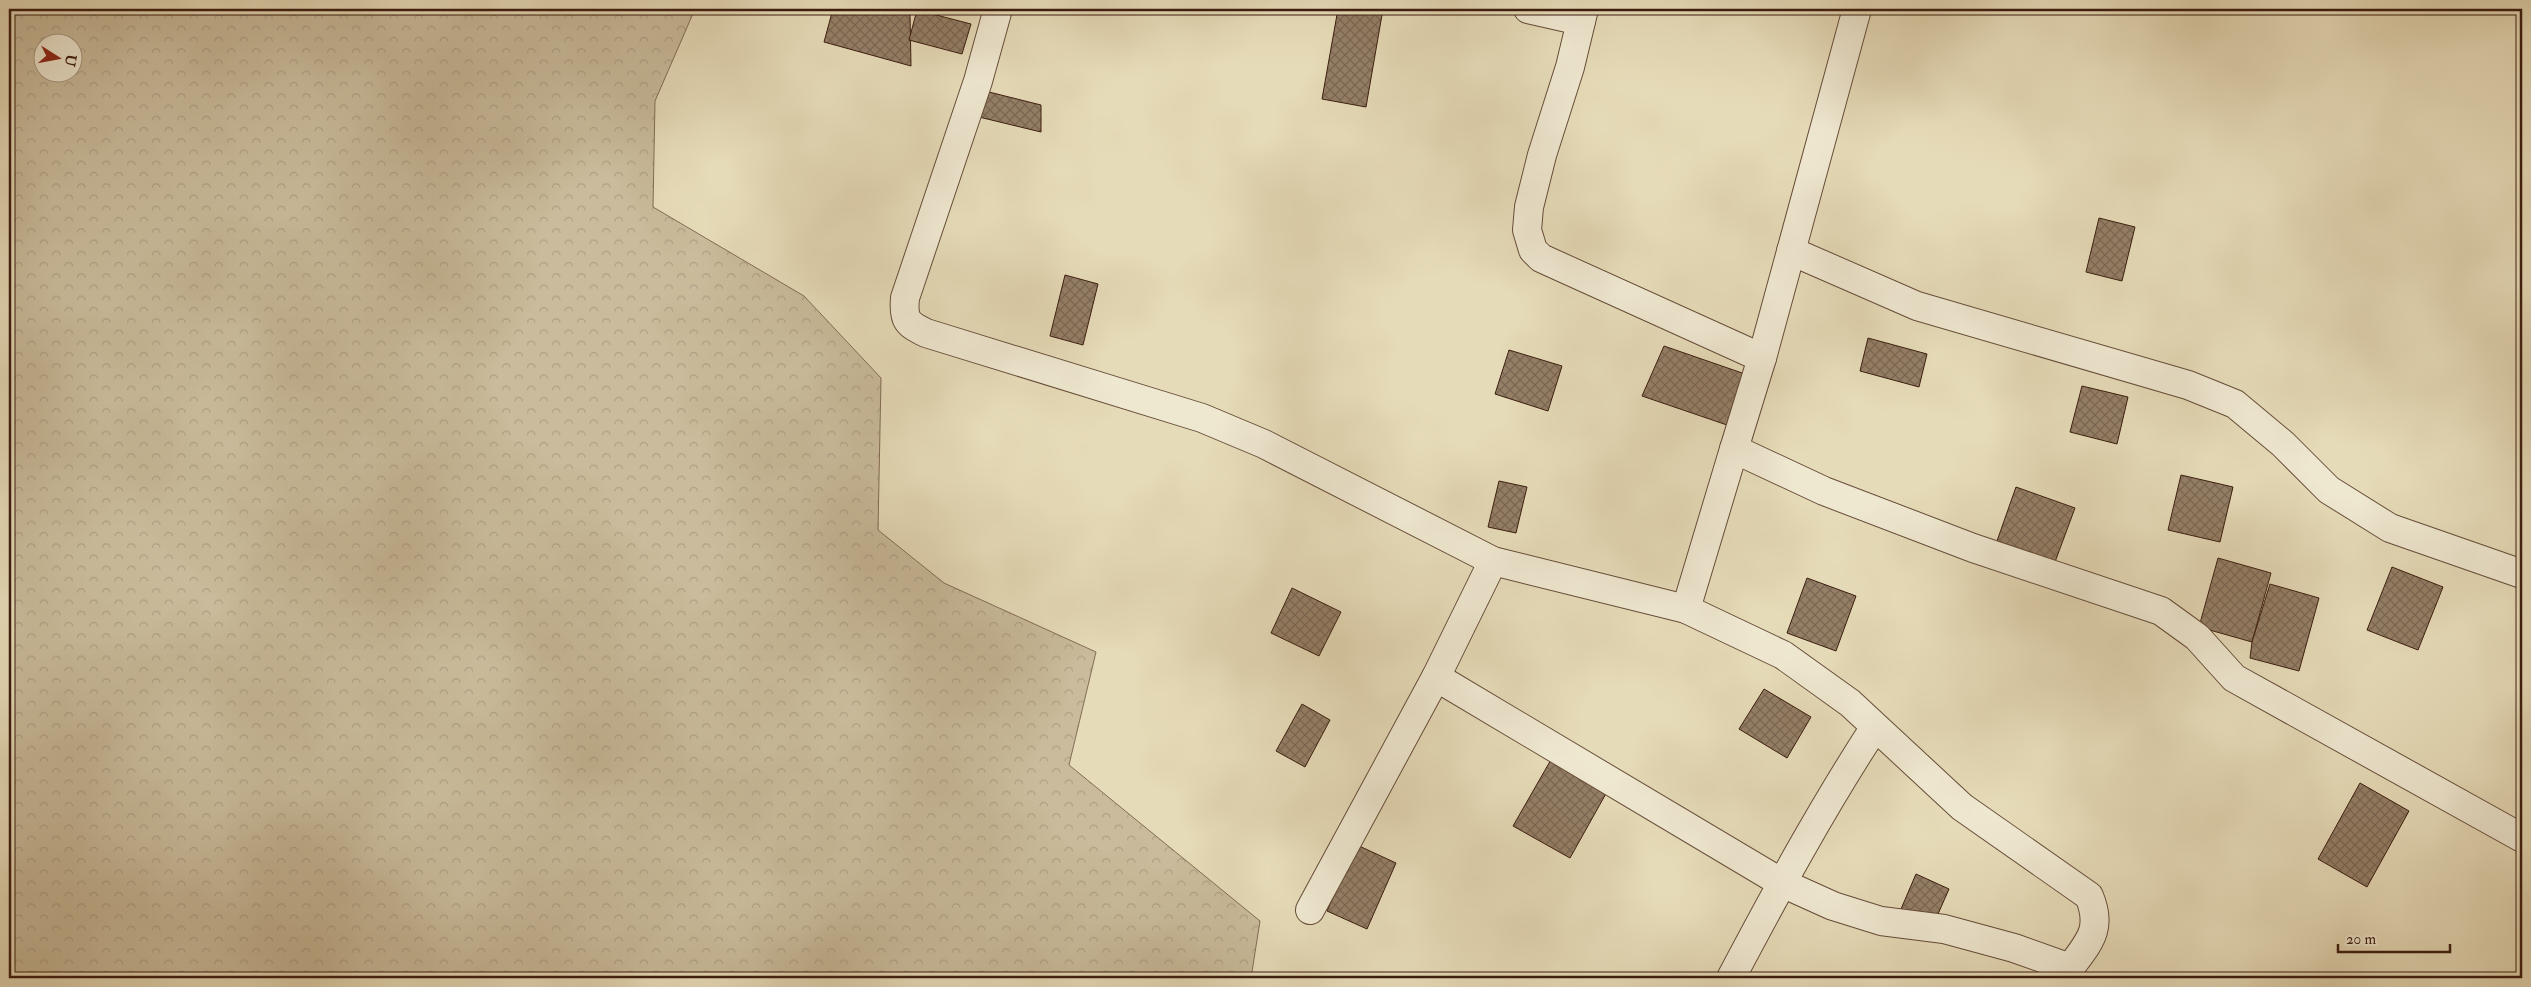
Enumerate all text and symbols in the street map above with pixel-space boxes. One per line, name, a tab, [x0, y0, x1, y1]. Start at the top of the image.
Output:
north arrow	[32, 32, 82, 82]
text: U	[61, 53, 80, 68]
scale bar	[2338, 922, 2451, 954]
text: 20 m	[2346, 930, 2376, 949]

